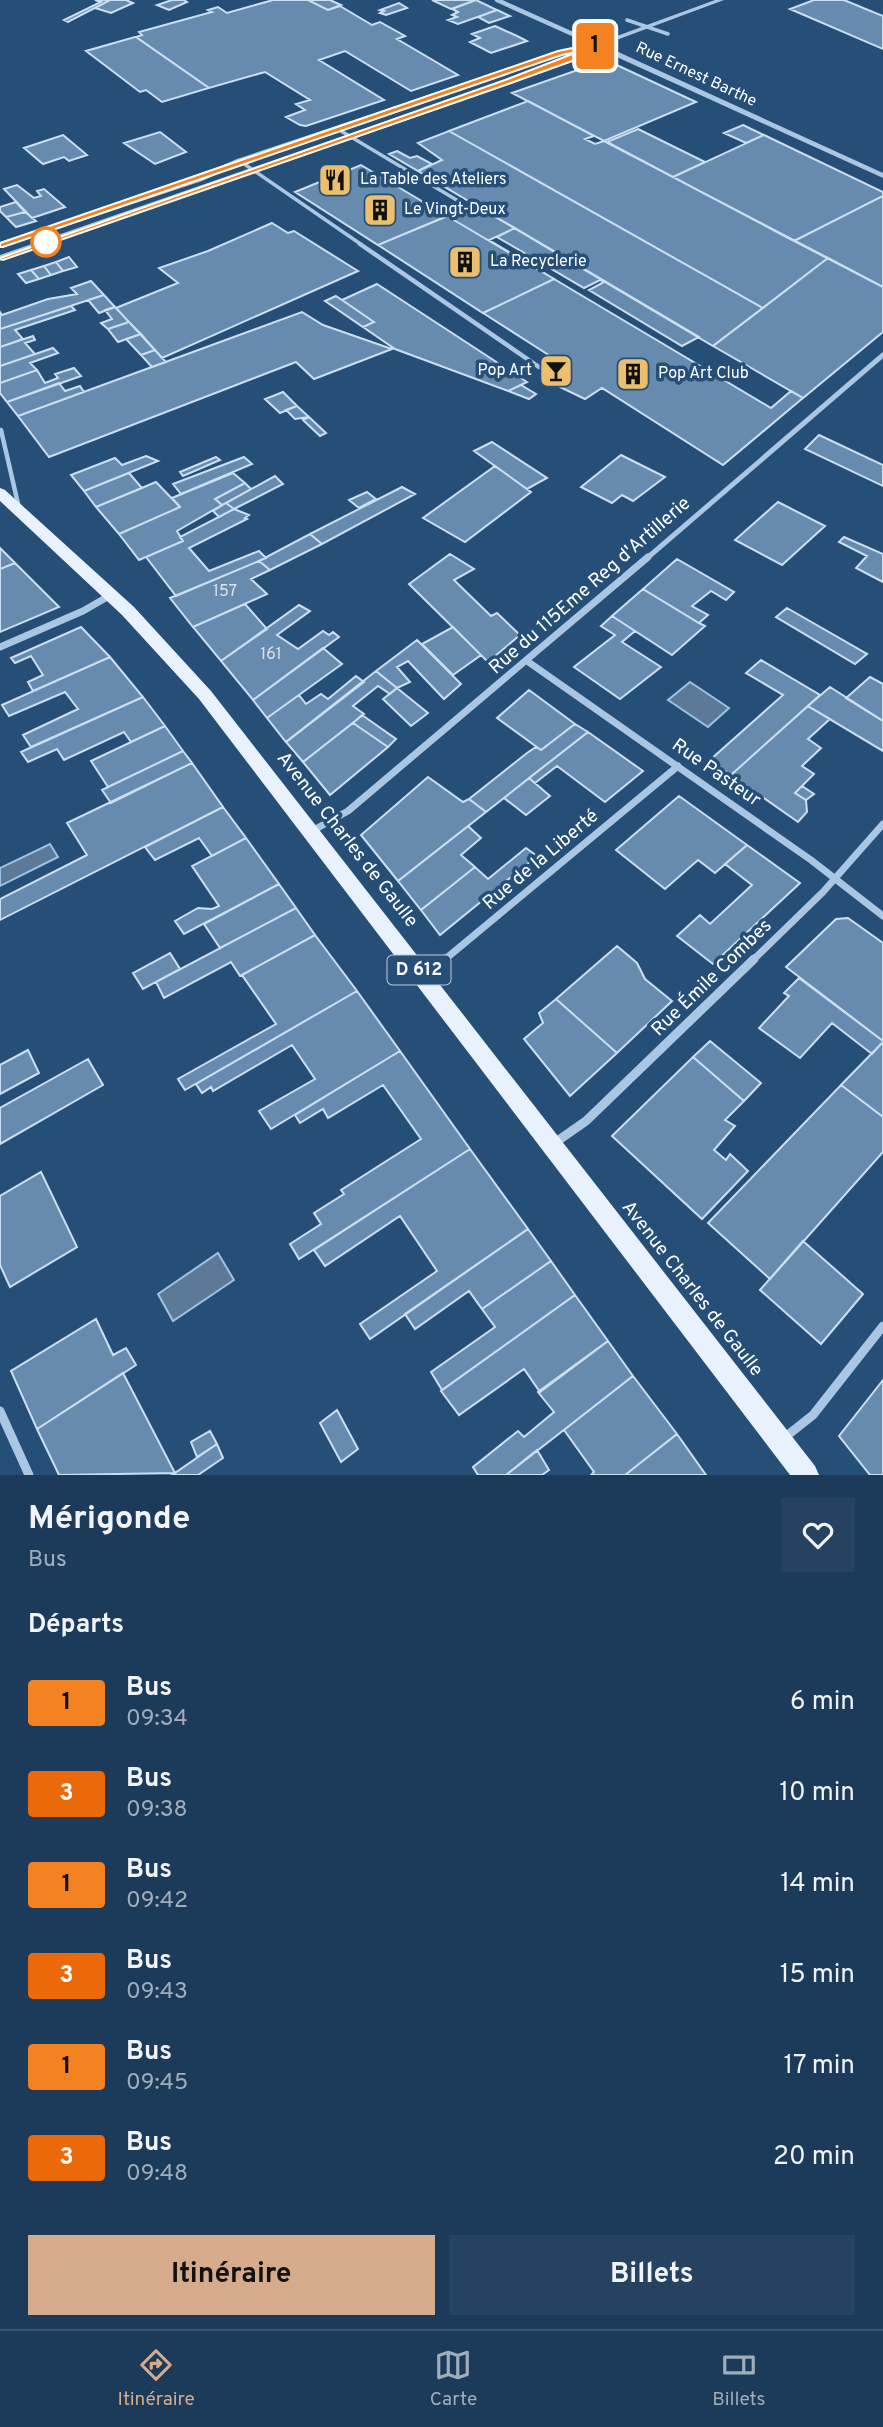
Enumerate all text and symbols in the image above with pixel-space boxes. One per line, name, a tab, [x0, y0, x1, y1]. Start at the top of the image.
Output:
line badge: 1	[572, 23, 618, 69]
text: 1	[590, 31, 600, 61]
street label: Rue Ernest Barthe	[632, 38, 760, 112]
restaurant icon: La Table des Ateliers	[316, 161, 354, 199]
place label: La Table des Ateliers	[360, 170, 507, 190]
building icon: Le Vingt-Deux	[361, 191, 399, 229]
place label: Le Vingt-Deux	[404, 200, 506, 220]
unlabelled marker	[31, 227, 61, 257]
building icon: La Recyclerie	[446, 243, 484, 281]
place label: La Recyclerie	[490, 252, 587, 272]
bar icon: Pop Art	[537, 352, 575, 390]
building icon: Pop Art Club	[614, 355, 652, 393]
place label: Pop Art	[477, 361, 532, 381]
place label: Pop Art Club	[658, 364, 749, 384]
street label: Rue du 115Eme Reg d'Artillerie	[484, 492, 696, 680]
house number: 157	[213, 582, 237, 602]
house number: 161	[260, 645, 282, 665]
street label: Rue Pasteur	[667, 734, 766, 813]
street label: Avenue Charles de Gaulle	[271, 747, 423, 933]
street label: Rue de la Liberté	[478, 804, 604, 916]
street label: Rue Émile Combes	[646, 914, 777, 1042]
road number: D 612	[388, 956, 450, 985]
street label: Avenue Charles de Gaulle	[616, 1196, 768, 1382]
button: heart	[781, 1498, 855, 1572]
text: Mérigonde	[28, 1499, 190, 1541]
text: Bus	[28, 1546, 67, 1575]
text: Départs	[28, 1609, 124, 1642]
text: Bus	[126, 1672, 172, 1705]
text: 6 min	[790, 1686, 855, 1719]
text: 1	[62, 1688, 71, 1718]
text: 09:34	[126, 1705, 188, 1734]
text: Bus	[126, 1763, 172, 1796]
text: 10 min	[779, 1777, 855, 1810]
text: 3	[59, 1779, 74, 1809]
text: 09:38	[126, 1796, 188, 1825]
text: Bus	[126, 1854, 172, 1887]
text: 14 min	[780, 1868, 855, 1901]
text: 1	[62, 1870, 71, 1900]
text: 09:42	[126, 1887, 188, 1916]
text: Bus	[126, 1945, 172, 1978]
text: 15 min	[780, 1959, 855, 1992]
text: 3	[59, 1961, 74, 1991]
text: 09:43	[126, 1978, 188, 2007]
text: Bus	[126, 2036, 172, 2069]
text: 17 min	[783, 2050, 855, 2083]
text: 1	[62, 2052, 71, 2082]
text: 09:45	[126, 2069, 188, 2098]
text: Bus	[126, 2127, 172, 2160]
text: 20 min	[773, 2141, 855, 2174]
text: 3	[59, 2143, 74, 2173]
text: 09:48	[126, 2160, 188, 2189]
button: Itinéraire	[28, 2235, 435, 2315]
button: Billets	[449, 2235, 855, 2315]
tab: Itinéraire	[118, 2346, 195, 2412]
tab: Carte	[430, 2346, 477, 2412]
tab: Billets	[712, 2346, 765, 2412]

